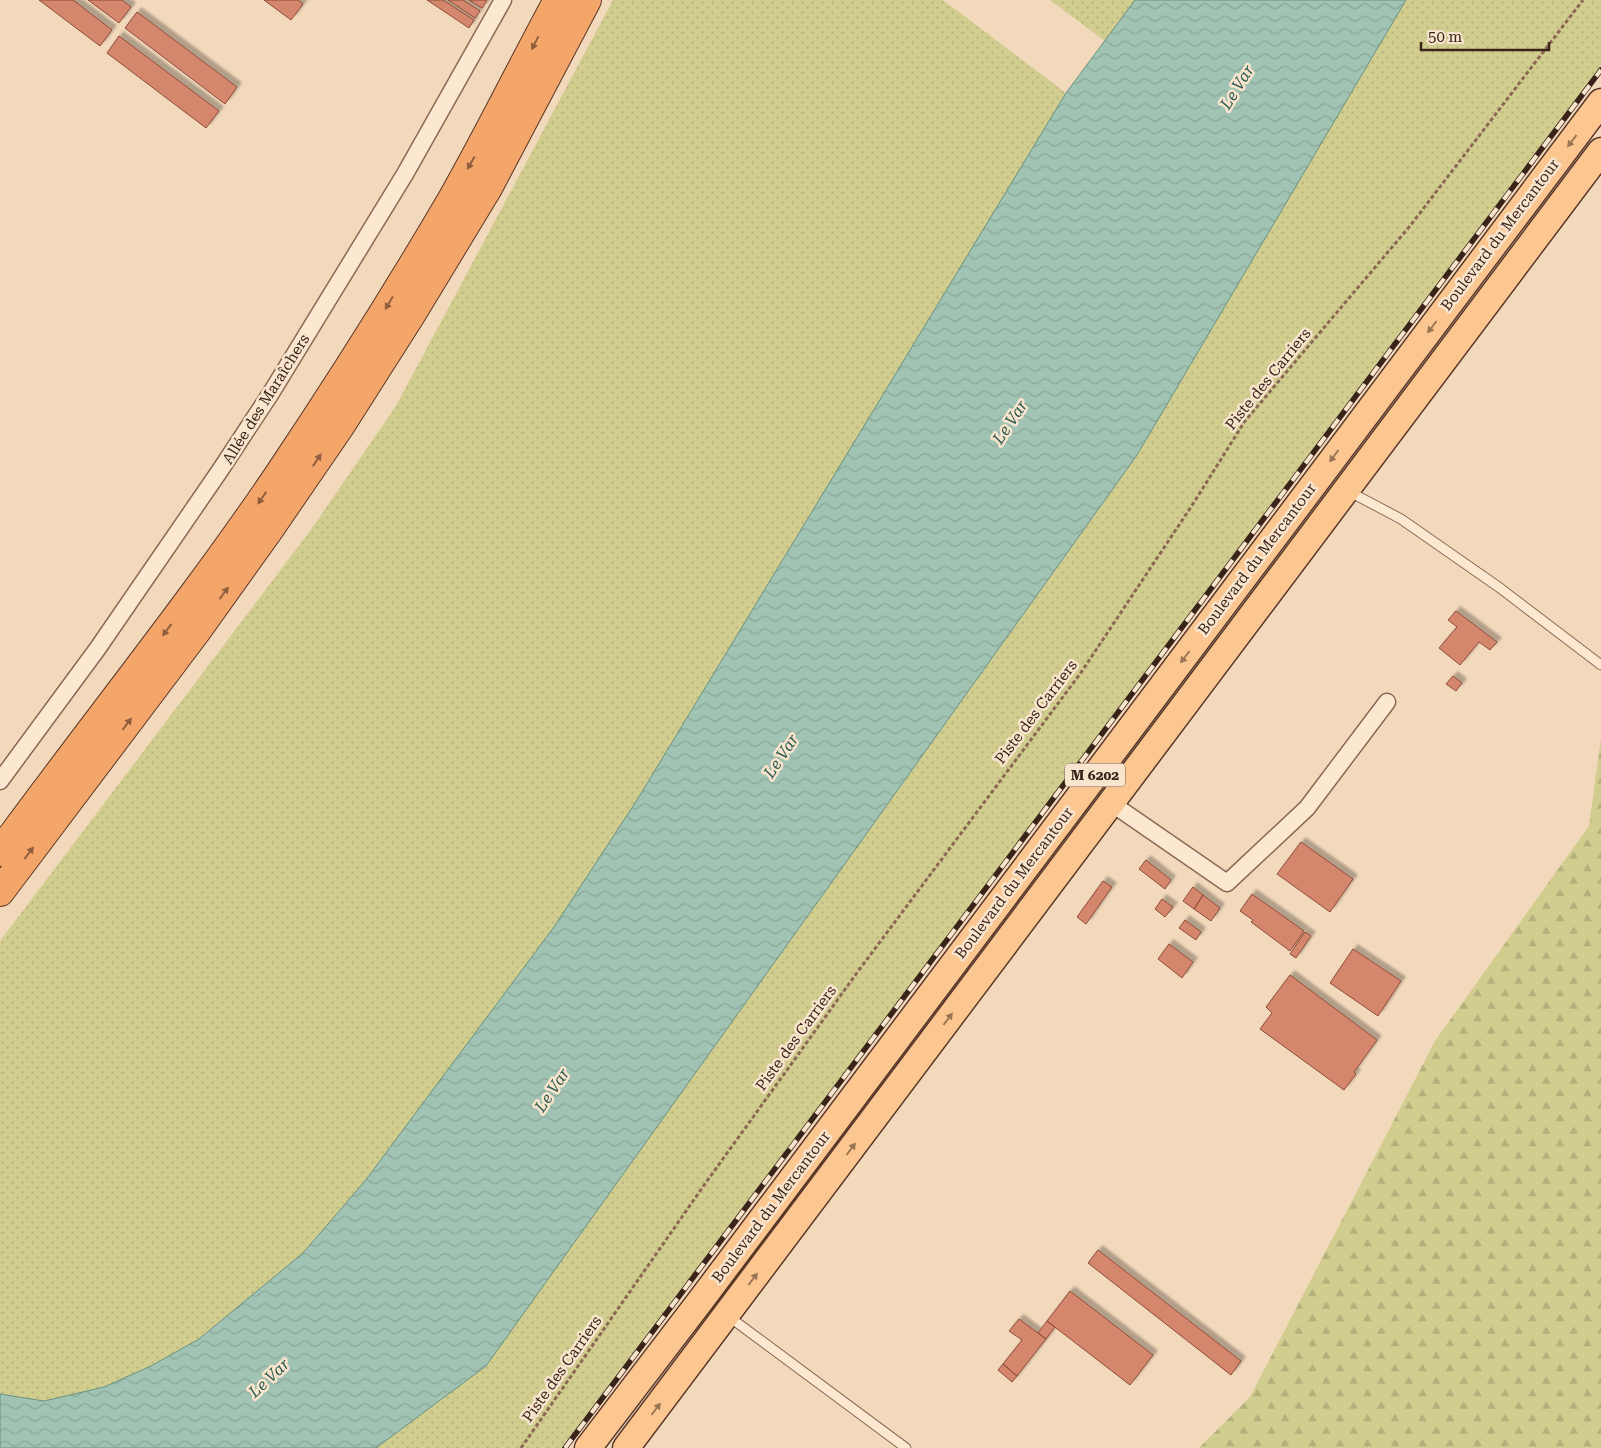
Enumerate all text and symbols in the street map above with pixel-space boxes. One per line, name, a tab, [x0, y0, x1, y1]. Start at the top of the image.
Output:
scale bar	[1421, 20, 1548, 52]
text: 50 m	[1428, 28, 1463, 46]
one-way arrow	[531, 36, 539, 50]
water label: Le Var	[1216, 61, 1258, 113]
one-way arrow	[1566, 134, 1577, 147]
one-way arrow	[467, 156, 476, 170]
street label: Boulevard du Mercantour	[1437, 156, 1563, 314]
one-way arrow	[385, 297, 394, 310]
one-way arrow	[1427, 320, 1437, 334]
street label: Piste des Carriers	[1222, 325, 1314, 433]
street label: Allée des Maraîchers	[219, 331, 313, 467]
water label: Le Var	[988, 396, 1032, 448]
one-way arrow	[1329, 449, 1340, 462]
one-way arrow	[312, 453, 322, 467]
street label: Boulevard du Mercantour	[1194, 480, 1320, 638]
one-way arrow	[257, 491, 267, 505]
one-way arrow	[219, 586, 229, 600]
one-way arrow	[162, 623, 172, 637]
one-way arrow	[1179, 650, 1190, 663]
street label: Piste des Carriers	[991, 656, 1081, 768]
one-way arrow	[122, 717, 132, 731]
water label: Le Var	[759, 730, 803, 782]
road number: M 6202	[1065, 764, 1125, 786]
street label: Boulevard du Mercantour	[951, 804, 1077, 962]
one-way arrow	[24, 846, 34, 860]
street label: Piste des Carriers	[752, 982, 840, 1094]
one-way arrow	[943, 1013, 954, 1026]
water label: Le Var	[530, 1064, 574, 1116]
street label: Boulevard du Mercantour	[708, 1128, 834, 1286]
one-way arrow	[845, 1143, 856, 1156]
one-way arrow	[748, 1272, 758, 1286]
street label: Piste des Carriers	[519, 1312, 605, 1426]
water label: Le Var	[244, 1354, 293, 1402]
one-way arrow	[650, 1403, 661, 1416]

